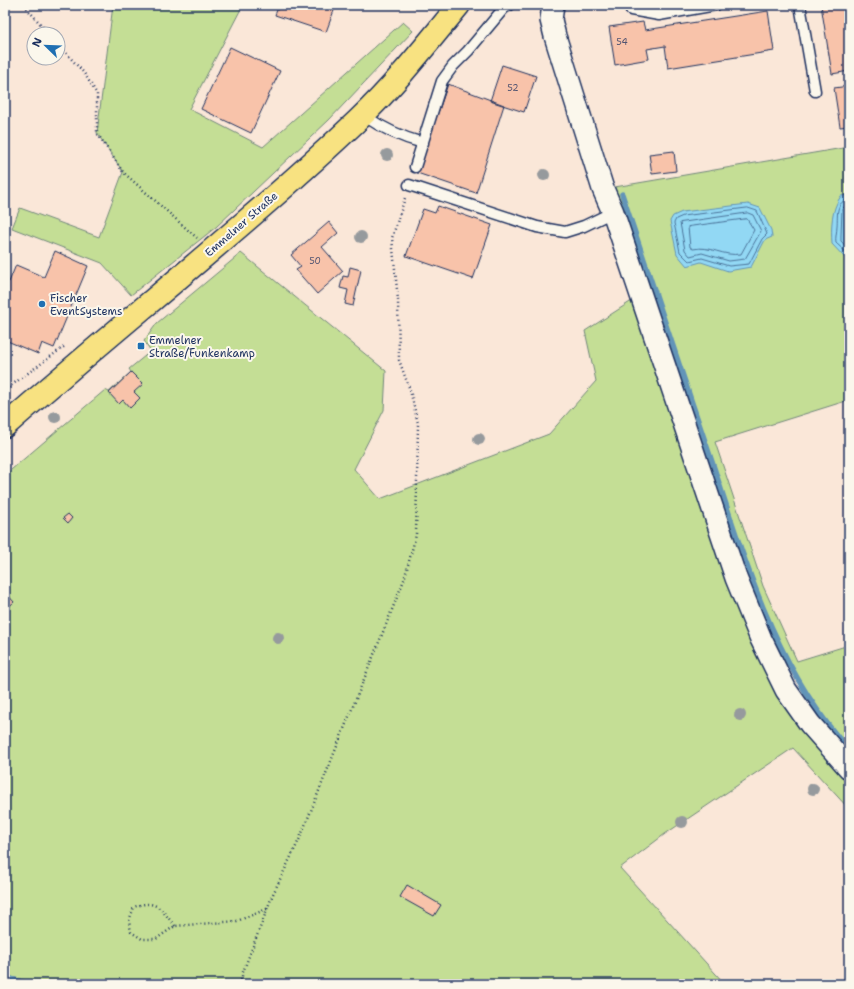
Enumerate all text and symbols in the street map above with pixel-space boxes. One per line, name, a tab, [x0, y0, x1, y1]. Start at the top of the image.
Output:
north arrow	[26, 26, 66, 66]
text: N	[29, 35, 46, 49]
house number: 54	[616, 36, 628, 48]
house number: 52	[507, 82, 519, 94]
street label: Emmelner Straße	[202, 189, 281, 260]
house number: 50	[309, 255, 321, 267]
place label: Fischer EventSystems	[50, 291, 122, 319]
marker: Fischer EventSystems	[37, 299, 47, 309]
place label: Emmelner Straße/Funkenkamp	[149, 333, 255, 361]
marker: Emmelner Straße/Funkenkamp	[136, 341, 146, 351]

